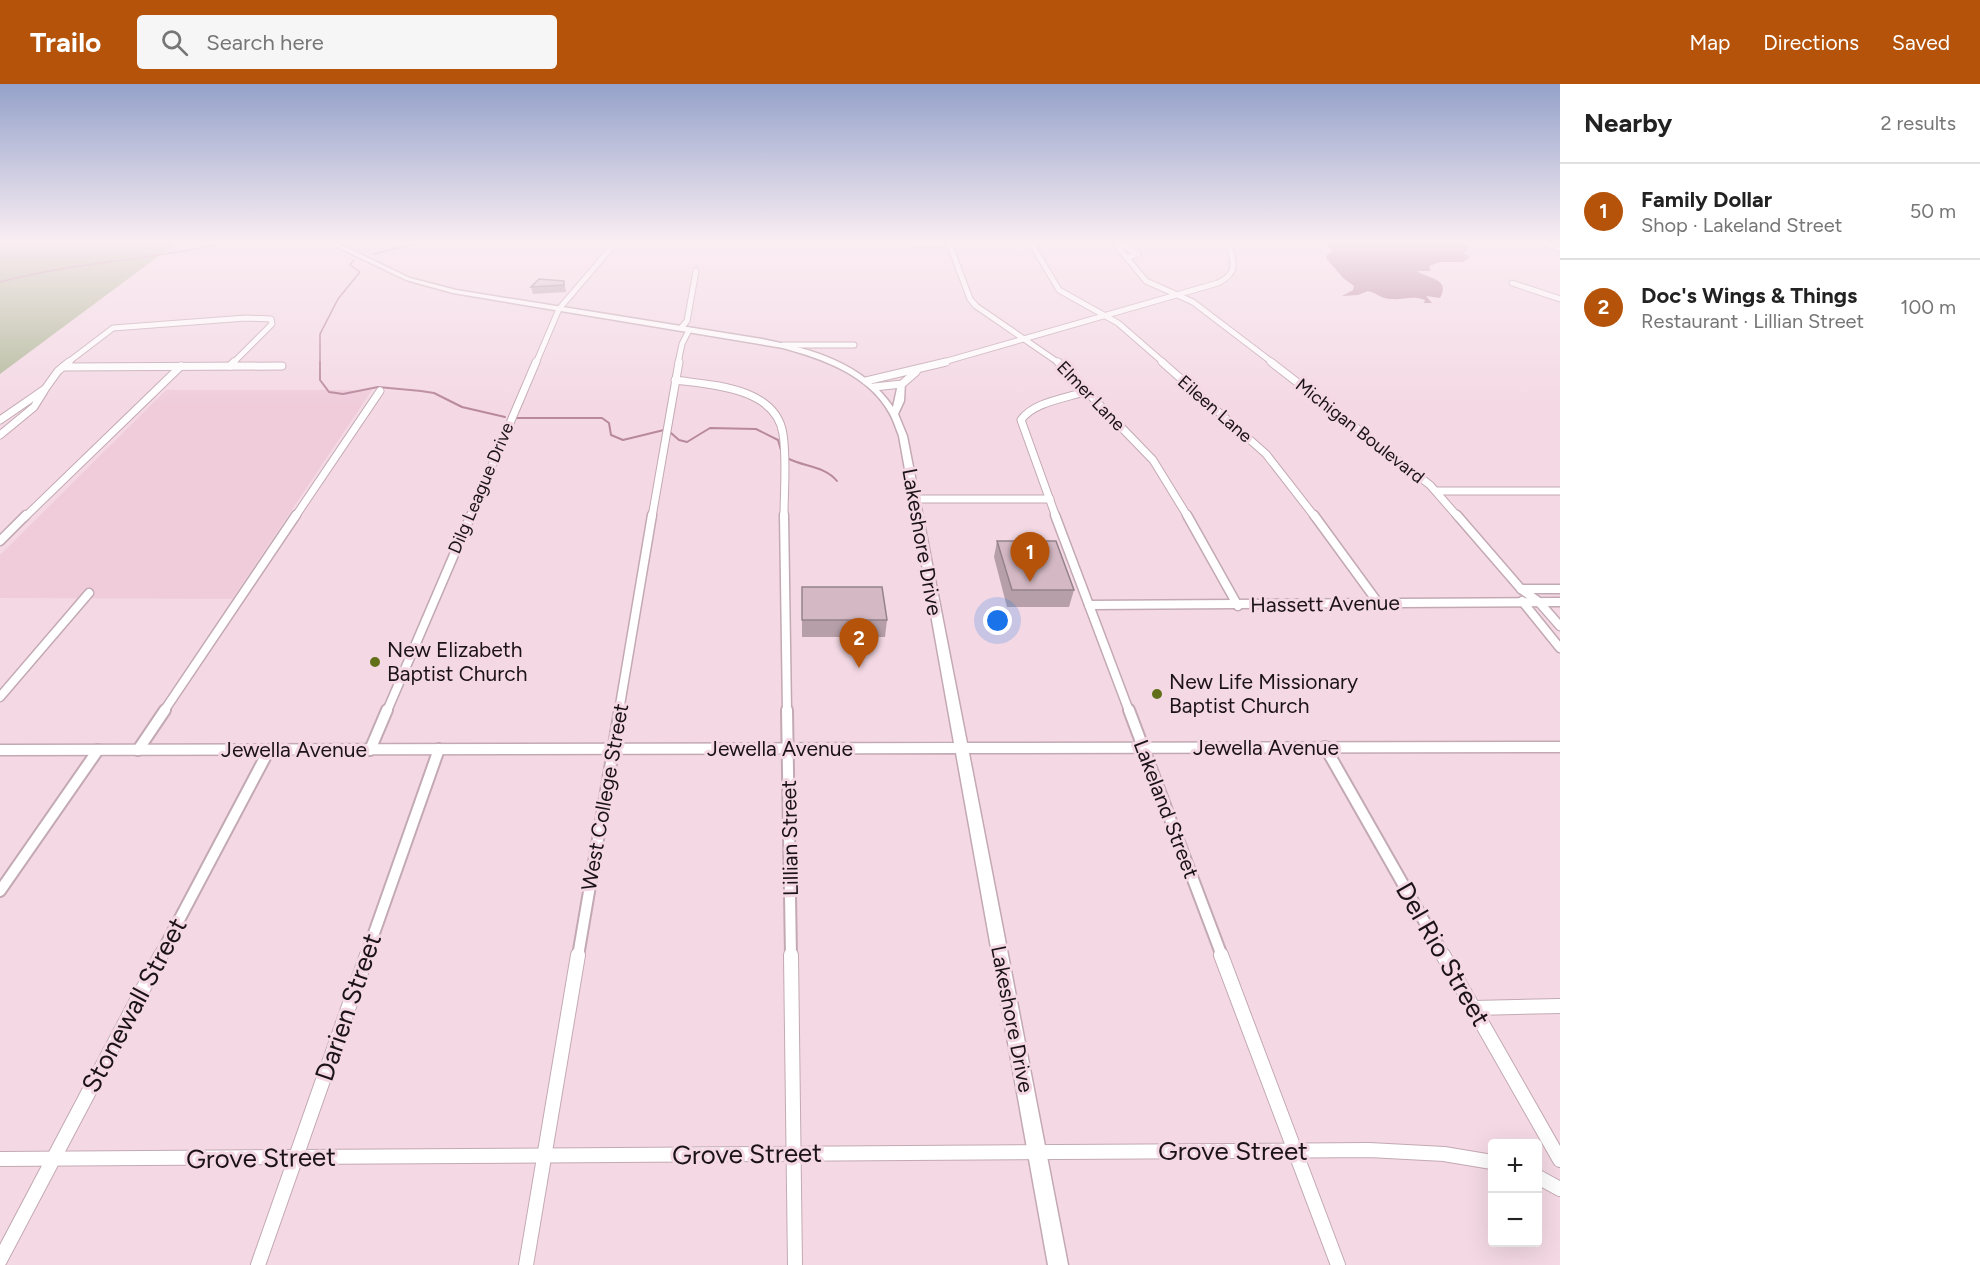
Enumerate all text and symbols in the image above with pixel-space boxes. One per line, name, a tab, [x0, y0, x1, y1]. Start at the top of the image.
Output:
search box	[137, 15, 557, 69]
text: Trailo	[30, 25, 101, 59]
icon: search	[158, 26, 191, 59]
text: Search here	[206, 29, 324, 56]
text: Map	[1689, 30, 1730, 55]
text: Directions	[1763, 30, 1859, 55]
text: Saved	[1892, 30, 1950, 55]
text: Nearby	[1584, 107, 1672, 139]
text: 2 results	[1880, 111, 1956, 135]
text: Family Dollar	[1641, 186, 1772, 213]
text: 1	[1599, 199, 1608, 223]
text: 50 m	[1910, 199, 1956, 223]
text: Shop · Lakeland Street	[1641, 213, 1842, 237]
text: Doc's Wings & Things	[1641, 282, 1857, 309]
text: 2	[1598, 295, 1609, 319]
text: 100 m	[1900, 295, 1956, 319]
text: Restaurant · Lillian Street	[1641, 309, 1864, 333]
street label: Elmer Lane	[1052, 356, 1130, 436]
street label: Eileen Lane	[1173, 371, 1257, 447]
street label: Michigan Boulevard	[1291, 374, 1429, 488]
street label: Dilg League Drive	[443, 419, 519, 557]
street label: Lakeshore Drive	[897, 466, 948, 617]
pin: 1	[1010, 532, 1050, 582]
street label: Hassett Avenue	[1250, 590, 1400, 617]
your location	[983, 606, 1012, 635]
pin: 2	[840, 618, 878, 668]
place label: New Elizabeth Baptist Church	[387, 637, 527, 686]
marker: New Elizabeth Baptist Church	[368, 655, 382, 669]
place label: New Life Missionary Baptist Church	[1169, 669, 1358, 718]
marker: New Life Missionary Baptist Church	[1150, 687, 1164, 701]
street label: West College Street	[576, 701, 633, 892]
street label: Jewella Avenue	[1193, 735, 1339, 760]
street label: Jewella Avenue	[707, 736, 853, 761]
street label: Lakeland Street	[1129, 736, 1204, 882]
street label: Jewella Avenue	[221, 737, 367, 762]
street label: Lillian Street	[776, 780, 803, 896]
street label: Del Rio Street	[1389, 876, 1497, 1032]
street label: Stonewall Street	[75, 912, 194, 1098]
street label: Darien Street	[308, 929, 388, 1085]
street label: Lakeshore Drive	[986, 943, 1039, 1094]
street label: Grove Street	[1158, 1135, 1308, 1167]
street label: Grove Street	[672, 1137, 822, 1171]
map controls	[1488, 1139, 1542, 1247]
button: +	[1488, 1139, 1542, 1193]
street label: Grove Street	[186, 1141, 336, 1175]
button: −	[1488, 1193, 1542, 1247]

